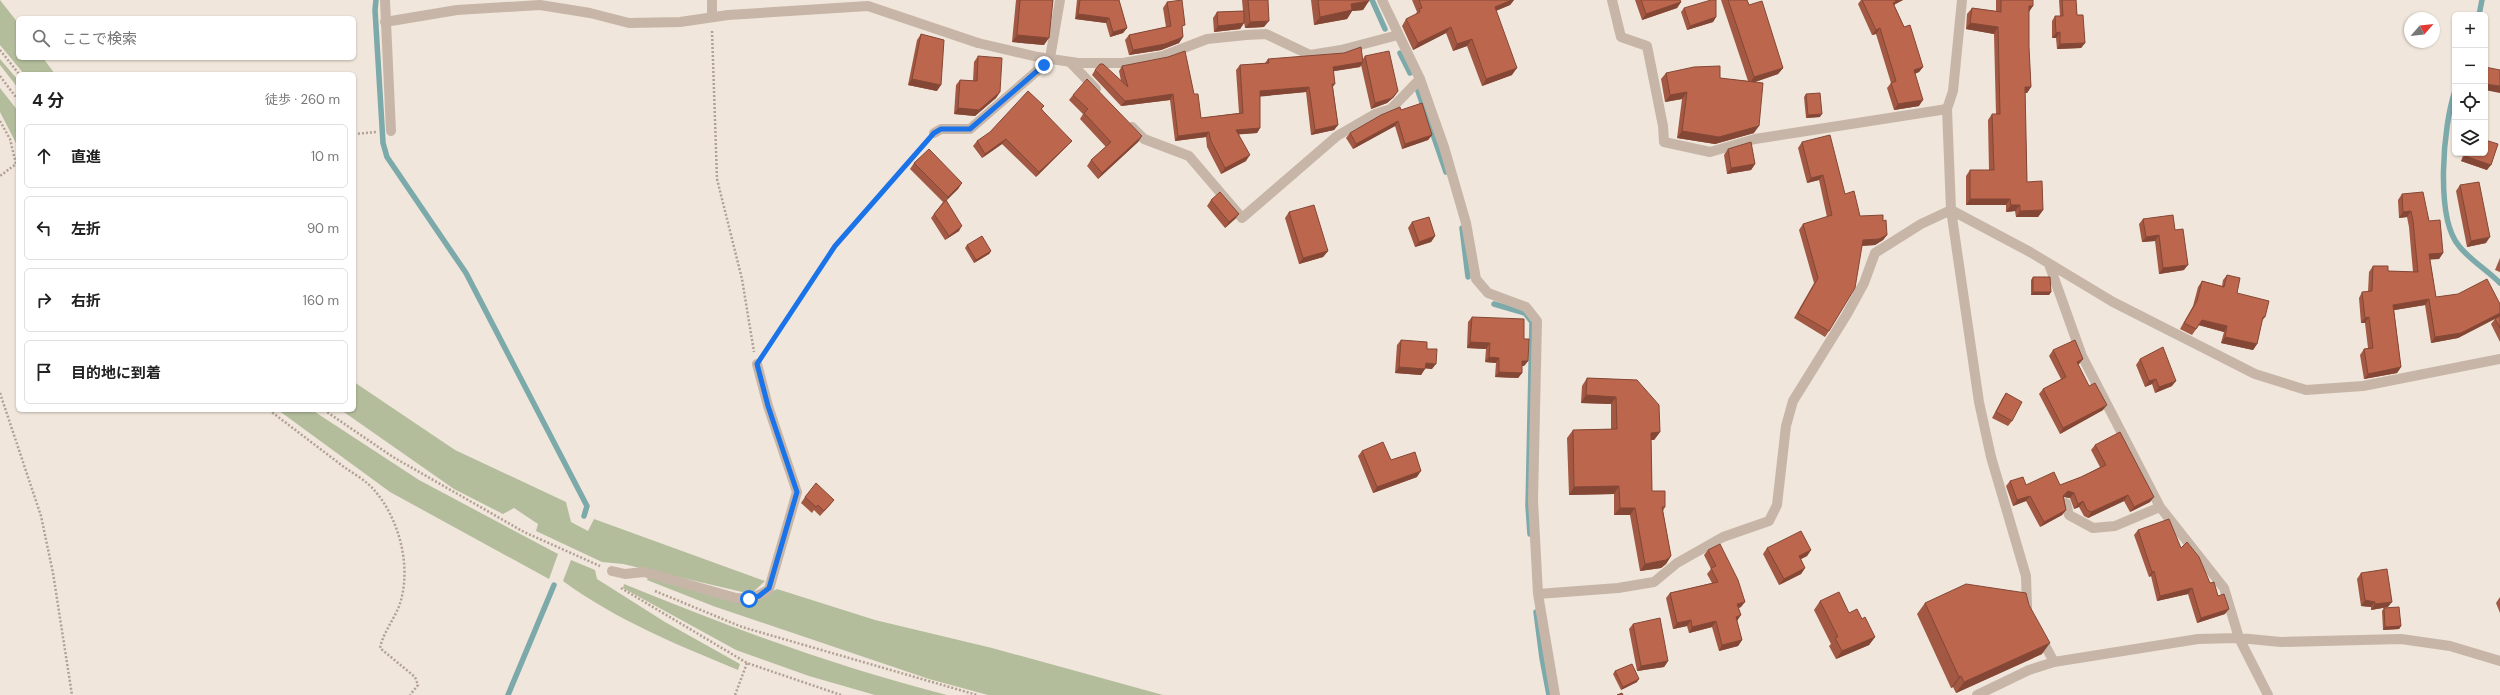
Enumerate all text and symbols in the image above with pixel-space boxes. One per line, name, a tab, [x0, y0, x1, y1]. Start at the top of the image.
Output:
north arrow	[2404, 12, 2440, 48]
map controls	[2452, 12, 2488, 156]
button: +	[2452, 12, 2488, 48]
search box	[16, 16, 356, 60]
icon: search	[30, 27, 52, 49]
text: ここで検索	[62, 29, 137, 49]
button: −	[2452, 48, 2488, 84]
route end	[1035, 56, 1053, 74]
button: locate	[2452, 84, 2488, 120]
text: 4 分	[32, 89, 64, 111]
text: 徒歩 · 260 m	[265, 91, 340, 108]
button: layers	[2452, 120, 2488, 156]
icon: ahead	[33, 145, 55, 167]
text: 直進	[71, 147, 101, 167]
text: 10 m	[311, 148, 339, 165]
icon: left	[33, 217, 55, 239]
text: 左折	[71, 219, 101, 239]
text: 90 m	[307, 220, 339, 237]
icon: right	[33, 289, 55, 311]
text: 右折	[71, 291, 101, 311]
text: 160 m	[303, 292, 339, 309]
icon: arrive	[33, 361, 55, 383]
text: 目的地に到着	[71, 363, 161, 383]
route start	[740, 590, 758, 608]

